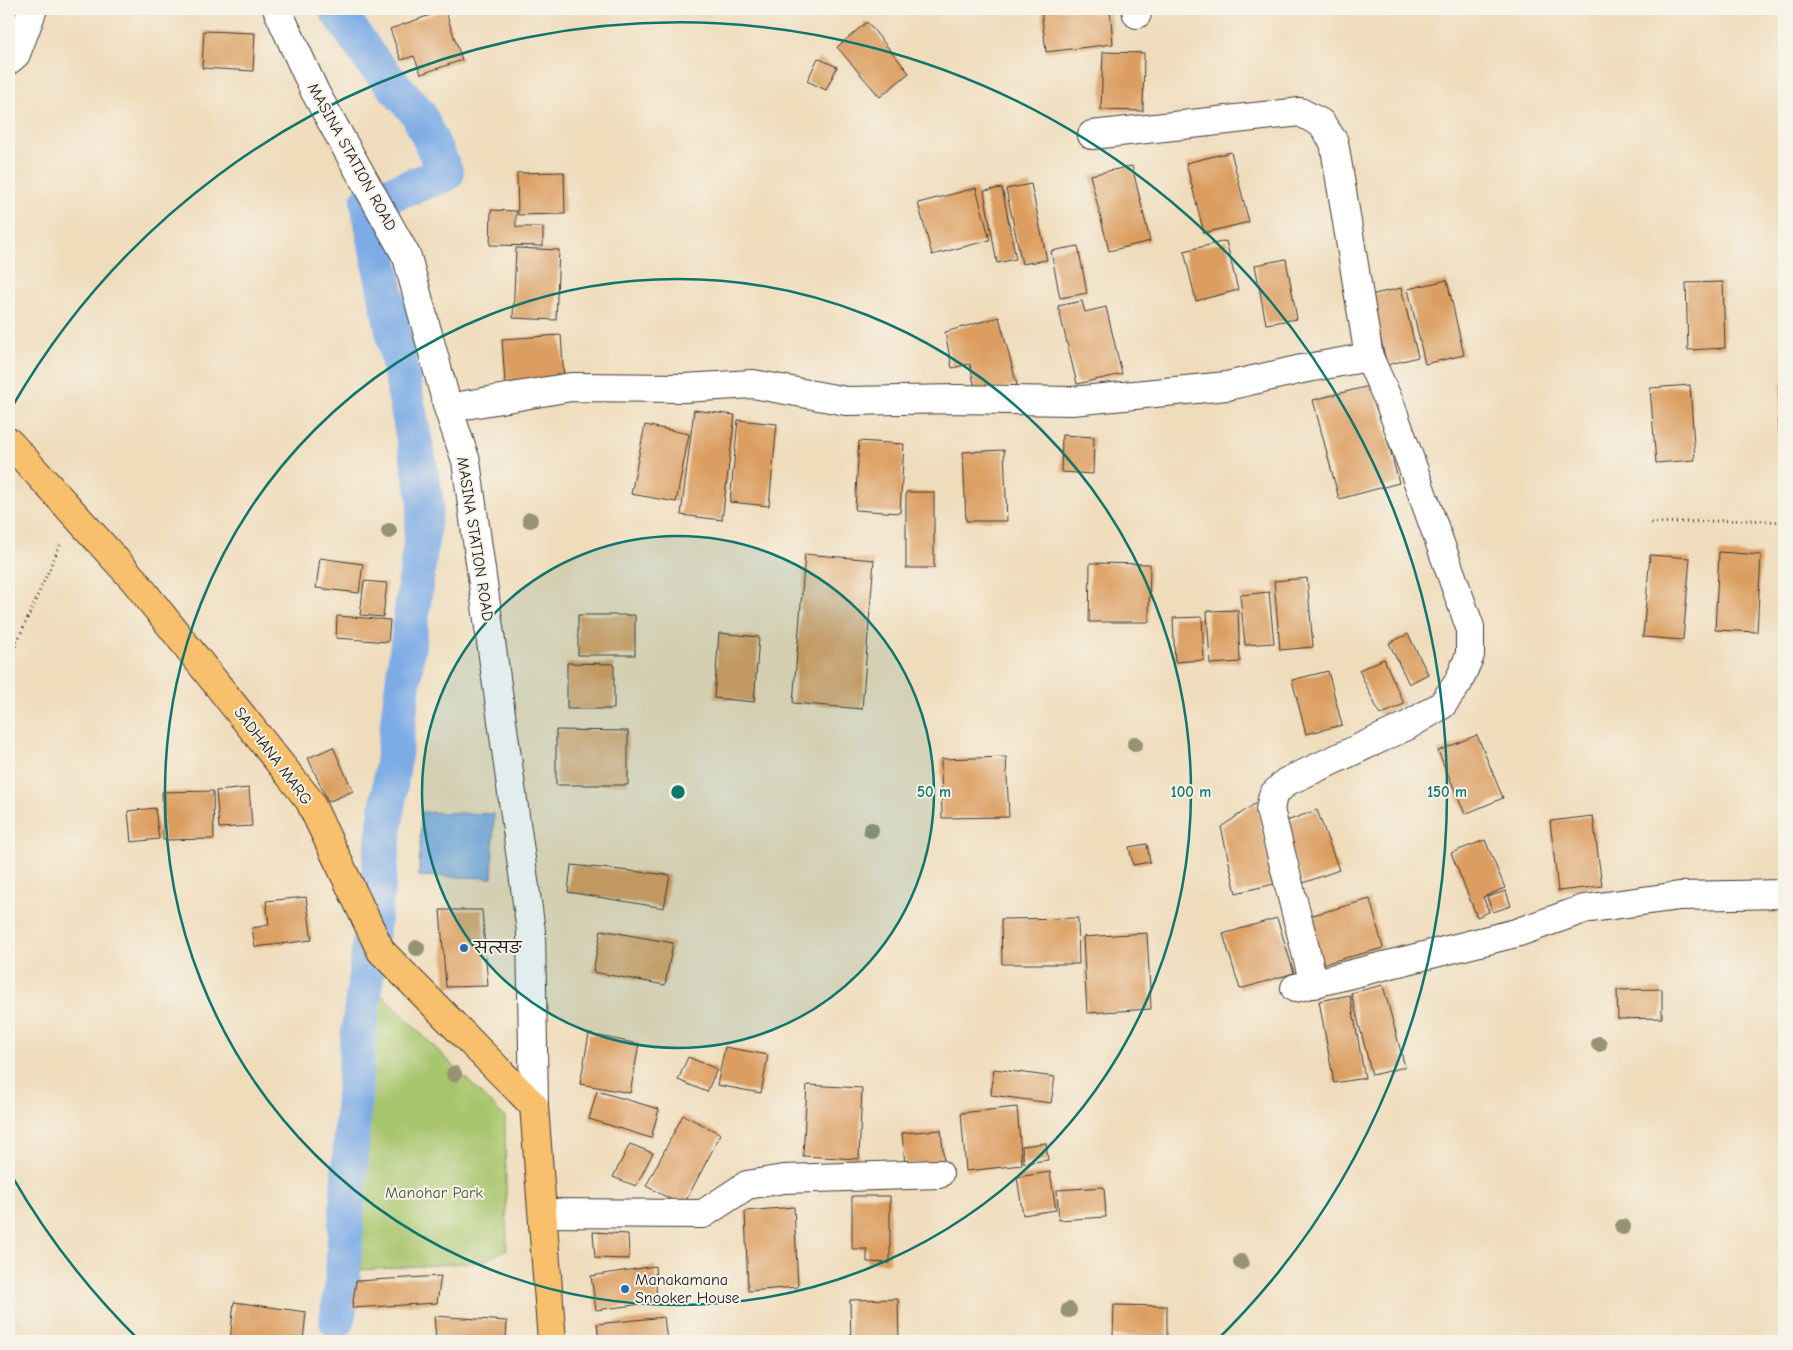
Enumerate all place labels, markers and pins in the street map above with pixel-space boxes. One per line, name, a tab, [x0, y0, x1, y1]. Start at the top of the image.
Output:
centre of rings	[669, 783, 687, 801]
place label: सत्सङ	[473, 939, 523, 957]
marker: सत्सङ	[458, 942, 470, 954]
place label: Manakamana Snooker House	[635, 1271, 740, 1307]
marker: Manakamana Snooker House	[619, 1283, 631, 1295]

